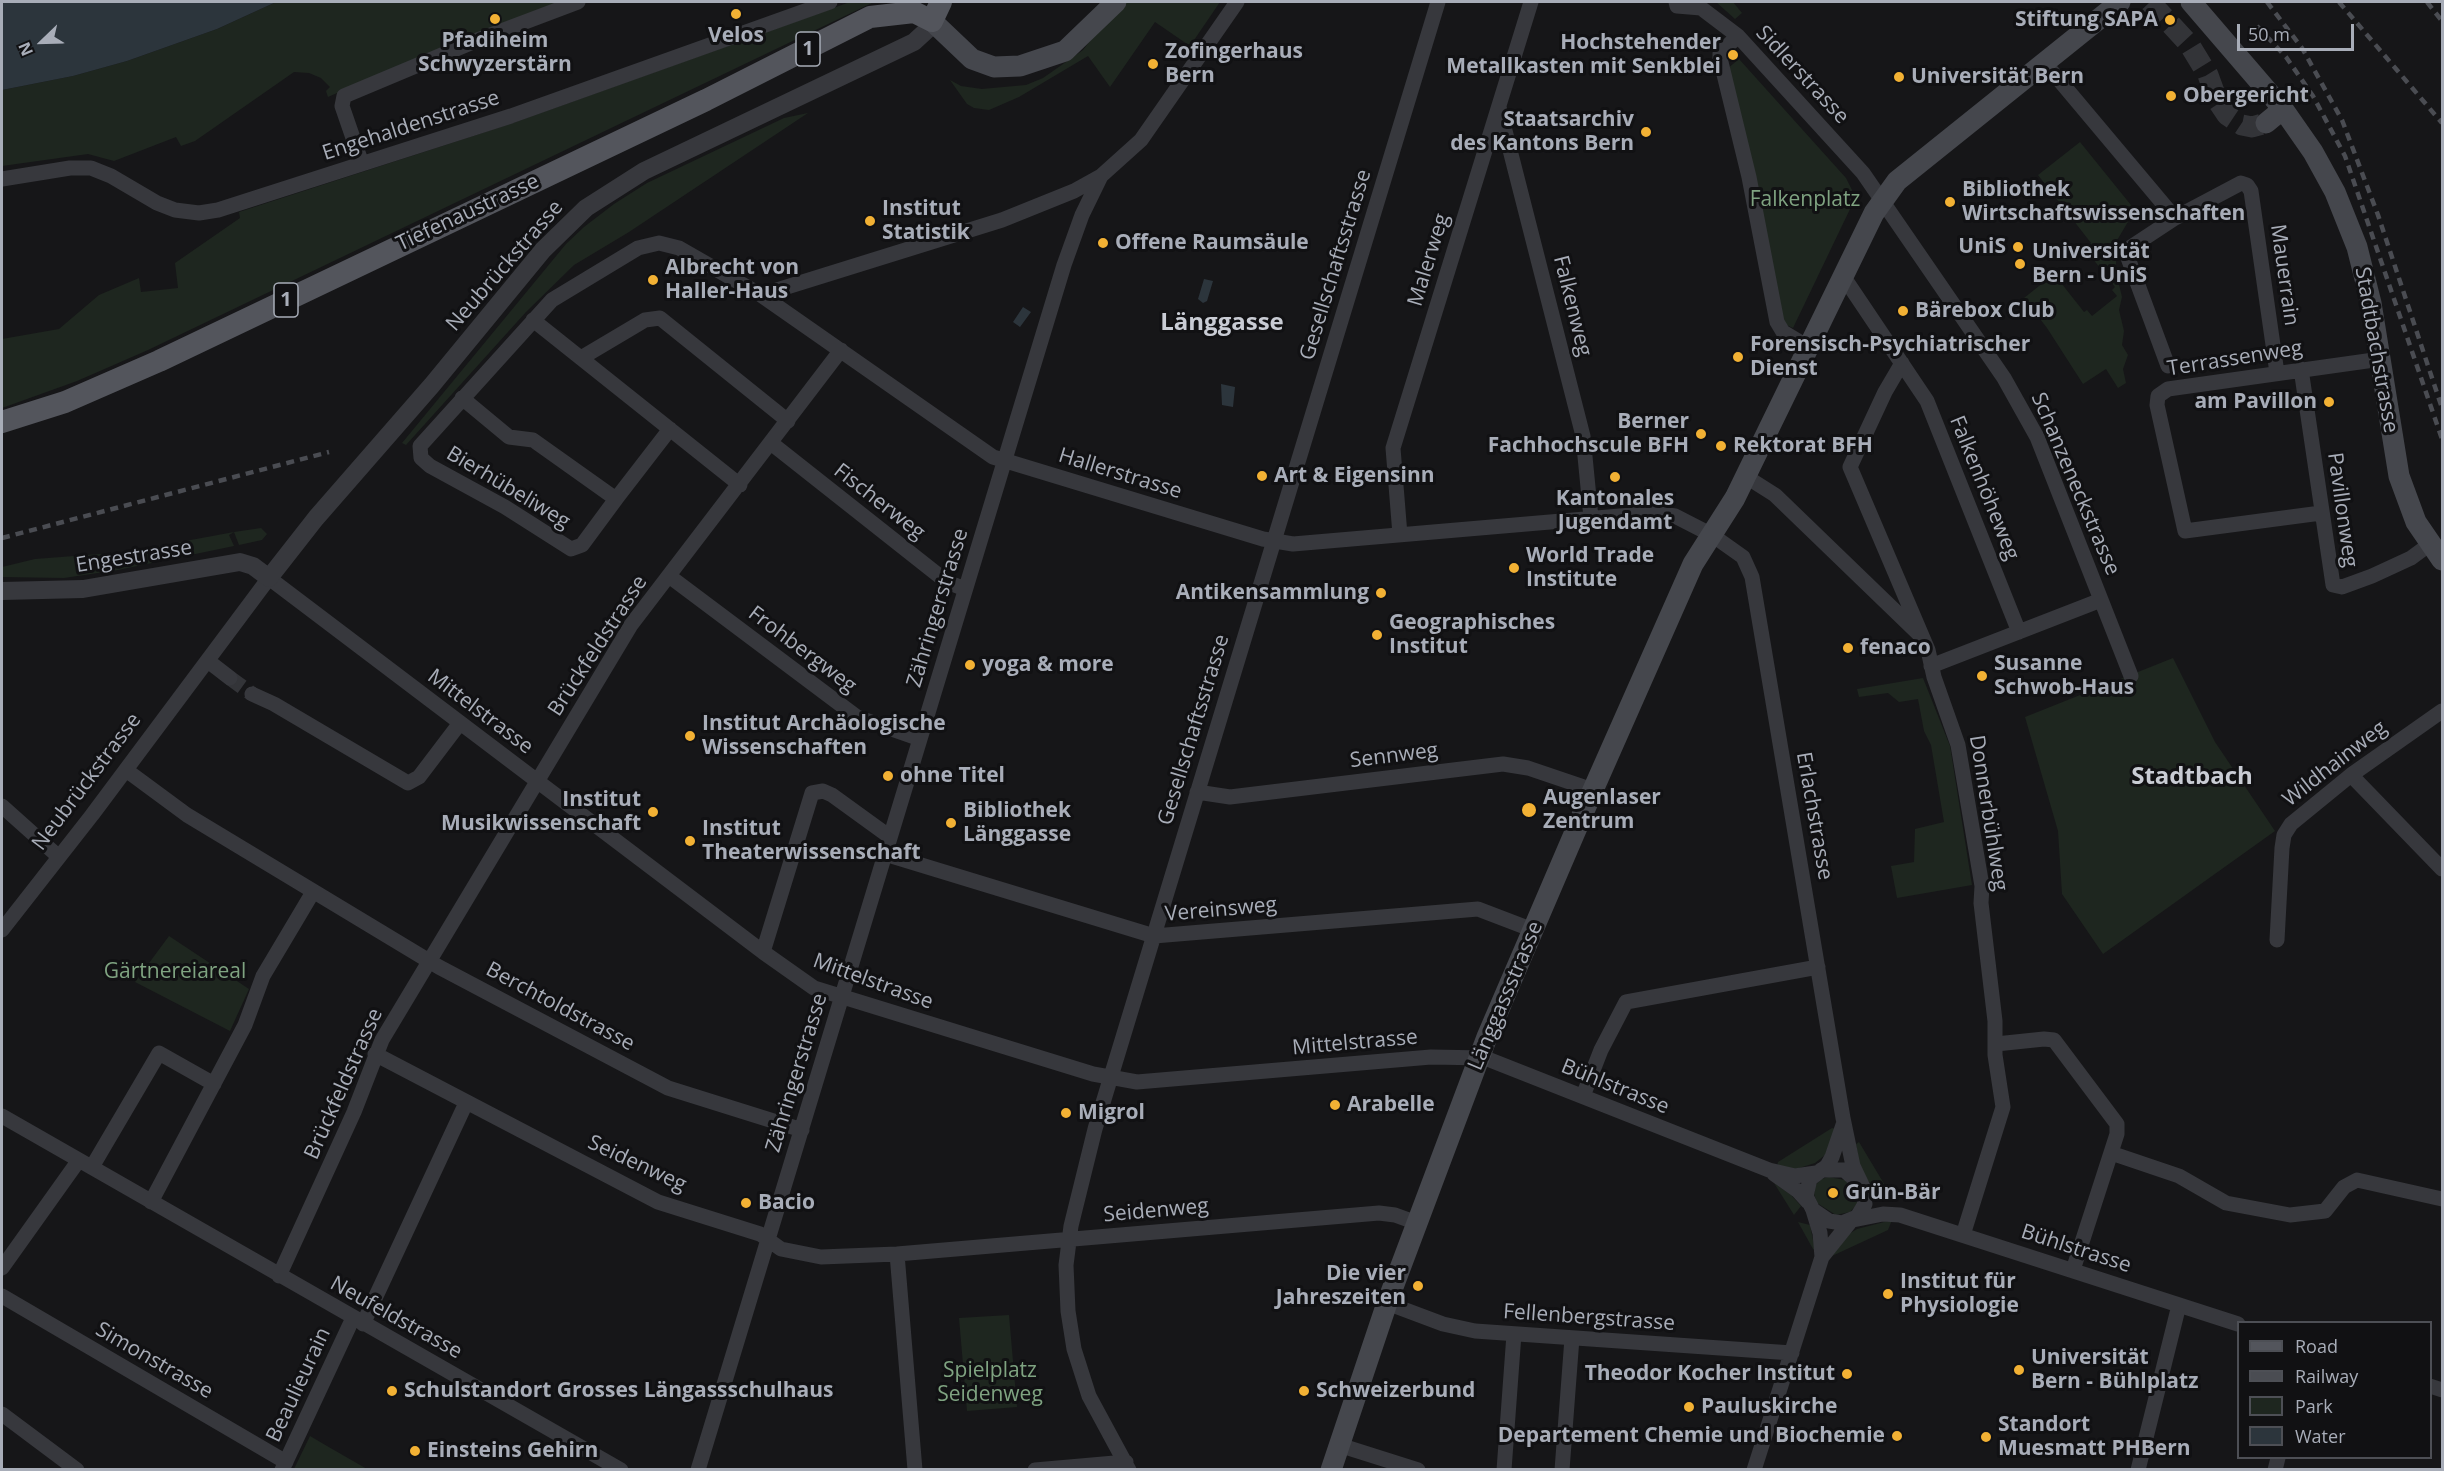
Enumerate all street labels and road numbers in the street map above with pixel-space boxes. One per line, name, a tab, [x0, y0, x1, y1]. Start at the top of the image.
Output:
street label: Sidlerstrasse	[1750, 21, 1854, 129]
road number: 1	[796, 32, 820, 66]
street label: Engehaldenstrasse	[319, 85, 503, 167]
street label: Gesellschaftsstrasse	[1295, 167, 1377, 363]
street label: Tiefenaustrasse	[393, 169, 543, 257]
street label: Neubrückstrasse	[441, 195, 569, 337]
street label: Malerweg	[1403, 211, 1455, 309]
street label: Mauerrain	[2264, 223, 2304, 327]
street label: Falkenweg	[1547, 253, 1597, 359]
street label: Stadtbachstrasse	[2349, 265, 2403, 435]
road number: 1	[274, 283, 298, 317]
street label: Terrassenweg	[2166, 336, 2304, 382]
street label: Schanzeneckstrasse	[2025, 389, 2125, 579]
street label: Falkenhöheweg	[1944, 412, 2024, 564]
street label: Bierhübeliweg	[442, 441, 574, 535]
street label: Hallerstrasse	[1055, 443, 1185, 505]
street label: Pavillonweg	[2321, 451, 2363, 569]
street label: Fischerweg	[828, 459, 930, 545]
street label: Zähringerstrasse	[902, 526, 974, 690]
street label: Engestrasse	[74, 535, 194, 579]
street label: Brückfeldstrasse	[543, 571, 653, 721]
street label: Frohbergweg	[743, 601, 861, 699]
street label: Gesellschaftsstrasse	[1153, 632, 1235, 828]
street label: Mittelstrasse	[422, 664, 538, 760]
street label: Neubrückstrasse	[27, 708, 147, 856]
street label: Wildhainweg	[2278, 716, 2392, 812]
street label: Donnerbühlweg	[1963, 733, 2013, 893]
street label: Sennweg	[1349, 738, 1439, 774]
street label: Erlachstrasse	[1790, 750, 1838, 882]
street label: Vereinsweg	[1164, 893, 1278, 927]
street label: Länggassstrasse	[1463, 918, 1549, 1074]
street label: Mittelstrasse	[810, 949, 936, 1015]
street label: Berchtoldstrasse	[481, 957, 639, 1057]
street label: Zähringerstrasse	[761, 991, 833, 1155]
street label: Brückfeldstrasse	[299, 1005, 389, 1163]
street label: Mittelstrasse	[1291, 1025, 1419, 1061]
street label: Bühlstrasse	[1557, 1054, 1673, 1120]
street label: Seidenweg	[584, 1130, 690, 1198]
street label: Seidenweg	[1102, 1194, 1210, 1228]
street label: Bühlstrasse	[2018, 1219, 2134, 1279]
street label: Neufeldstrasse	[326, 1271, 466, 1365]
street label: Fellenbergstrasse	[1502, 1299, 1676, 1337]
street label: Simonstrasse	[91, 1317, 217, 1405]
street label: Beaulieurain	[261, 1324, 337, 1446]

